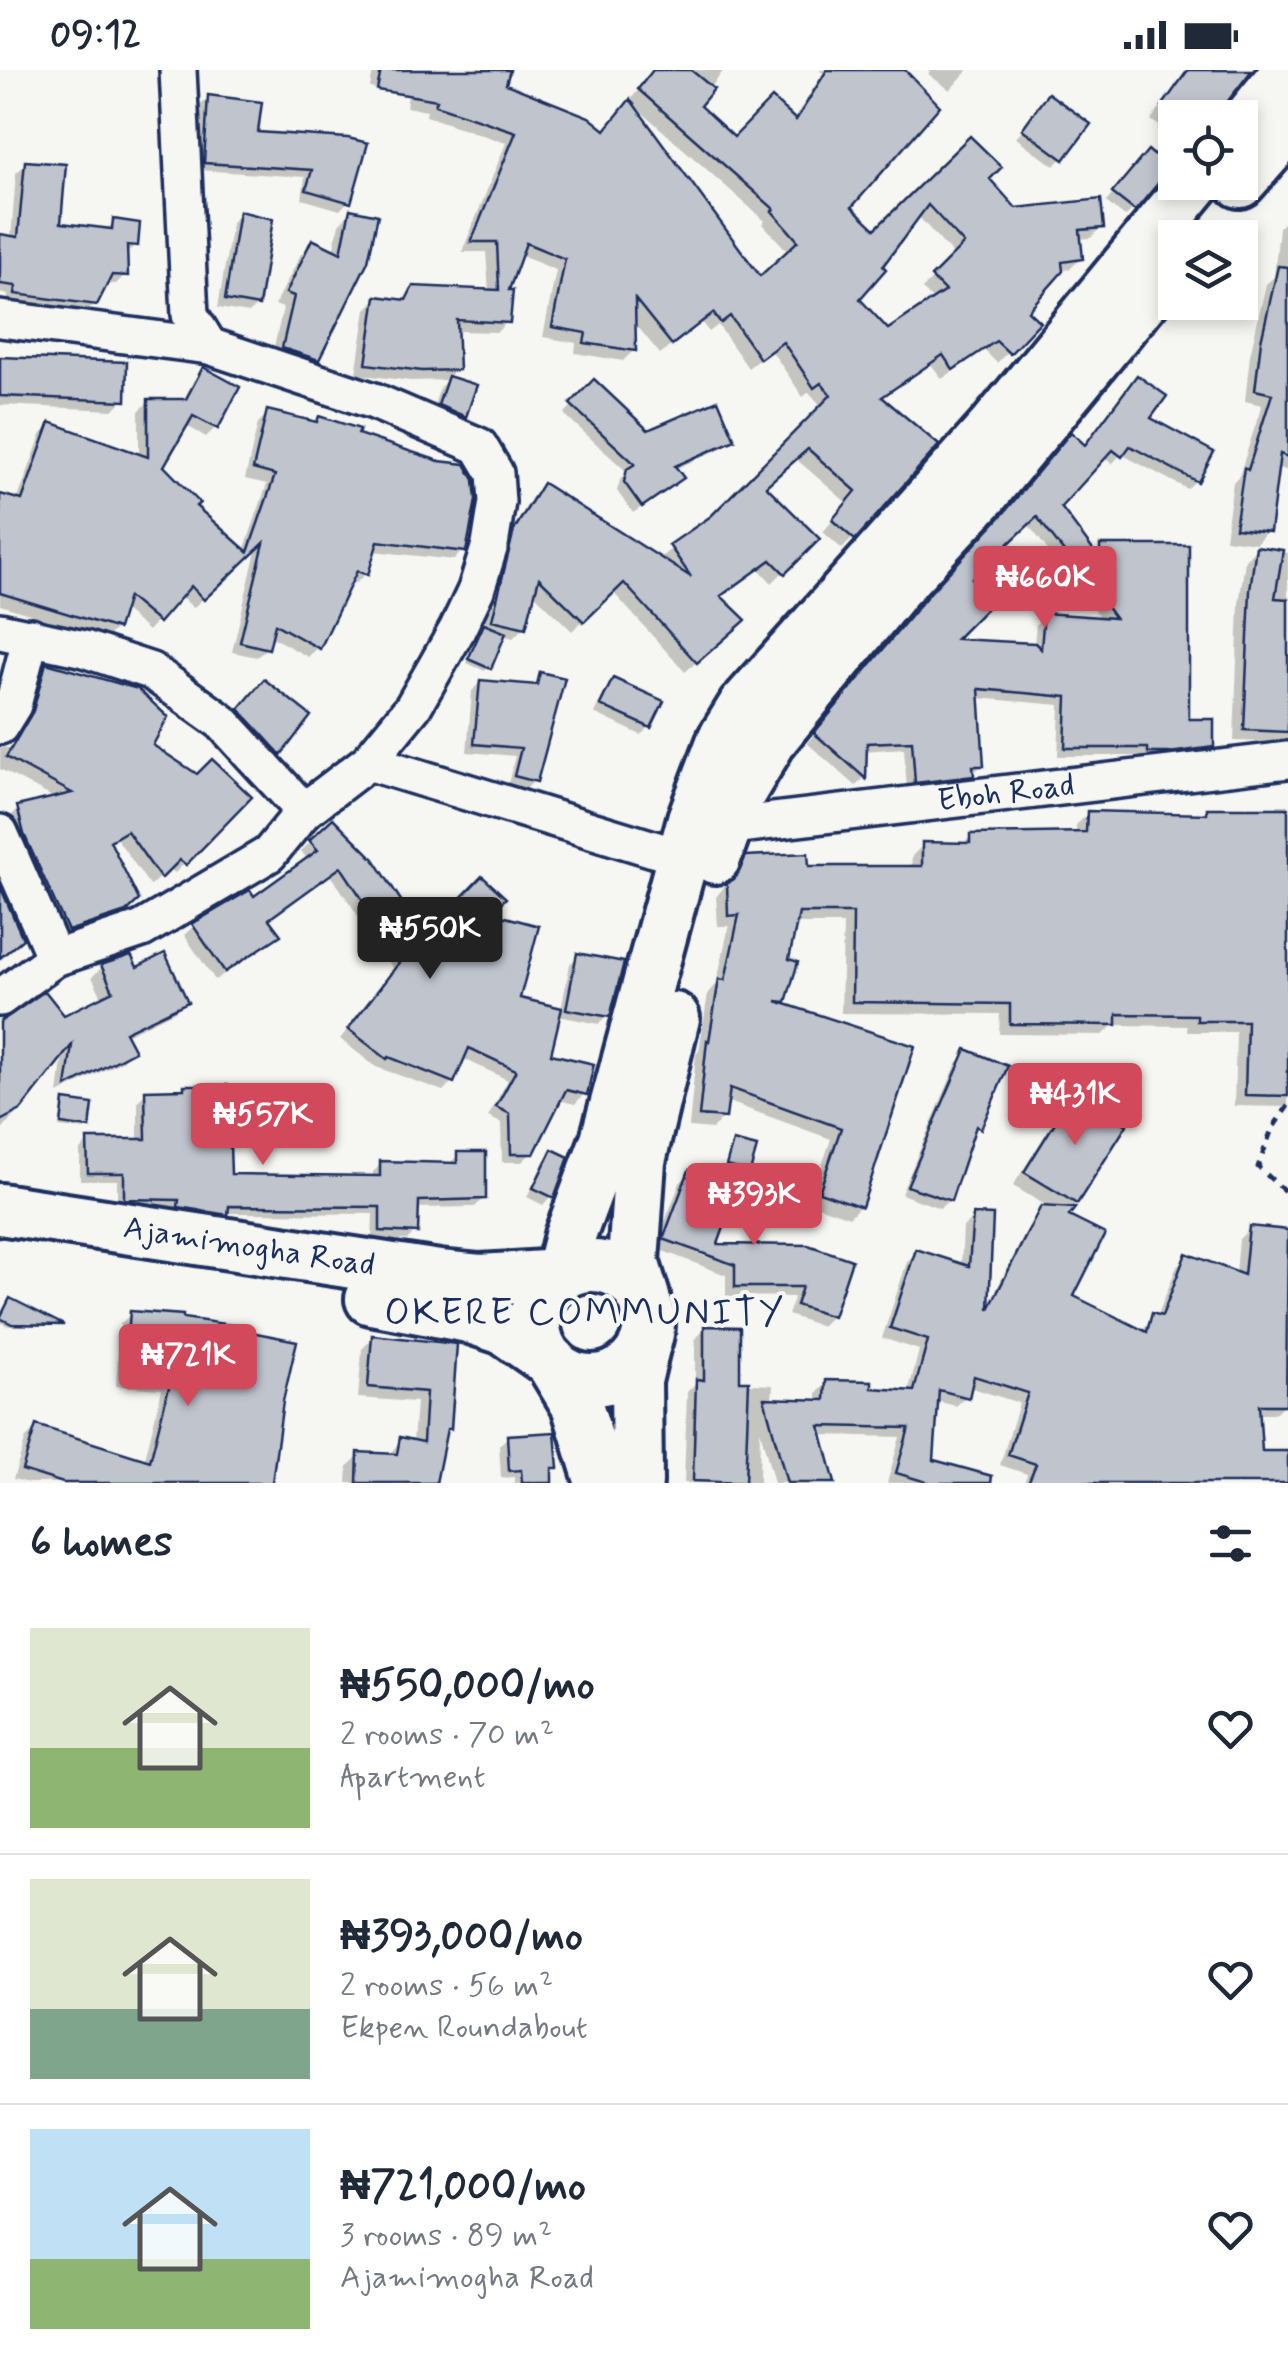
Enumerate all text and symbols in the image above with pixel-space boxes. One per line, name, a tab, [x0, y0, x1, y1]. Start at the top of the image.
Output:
text: 09:12	[50, 11, 141, 60]
map controls	[1158, 100, 1258, 320]
button: locate	[1158, 100, 1258, 200]
button: layers	[1158, 220, 1258, 320]
pin: ₦660K	[975, 546, 1115, 631]
text: ₦660K	[996, 557, 1094, 599]
street label: Eboh Road	[935, 764, 1077, 822]
pin: ₦550K	[360, 897, 500, 982]
text: ₦550K	[379, 908, 481, 950]
pin: ₦431K	[1005, 1063, 1145, 1148]
text: ₦431K	[1030, 1074, 1120, 1116]
pin: ₦557K	[193, 1083, 333, 1168]
text: ₦557K	[213, 1094, 313, 1136]
pin: ₦393K	[684, 1163, 824, 1248]
text: ₦393K	[708, 1174, 800, 1216]
street label: Ajamimogha Road	[120, 1207, 378, 1287]
district label: OKERE COMMUNITY	[384, 1289, 786, 1338]
pin: ₦721K	[118, 1324, 258, 1409]
text: ₦721K	[141, 1335, 235, 1377]
text: 6 homes	[30, 1516, 173, 1571]
icon: filters	[1203, 1516, 1258, 1571]
text: ₦550,000/mo	[340, 1659, 595, 1714]
icon: home	[110, 1668, 230, 1788]
icon: heart	[1203, 1701, 1258, 1756]
text: 2 rooms · 70 m²	[340, 1714, 554, 1756]
text: Apartment	[340, 1756, 485, 1798]
text: ₦393,000/mo	[340, 1910, 583, 1965]
icon: home	[110, 1919, 230, 2039]
icon: heart	[1203, 1952, 1258, 2007]
text: 2 rooms · 56 m²	[340, 1965, 553, 2007]
text: Ekpen Roundabout	[340, 2007, 588, 2049]
text: ₦721,000/mo	[340, 2160, 586, 2215]
icon: home	[110, 2169, 230, 2289]
icon: heart	[1203, 2202, 1258, 2257]
text: 3 rooms · 89 m²	[340, 2215, 552, 2257]
text: Ajamimogha Road	[340, 2257, 594, 2299]

